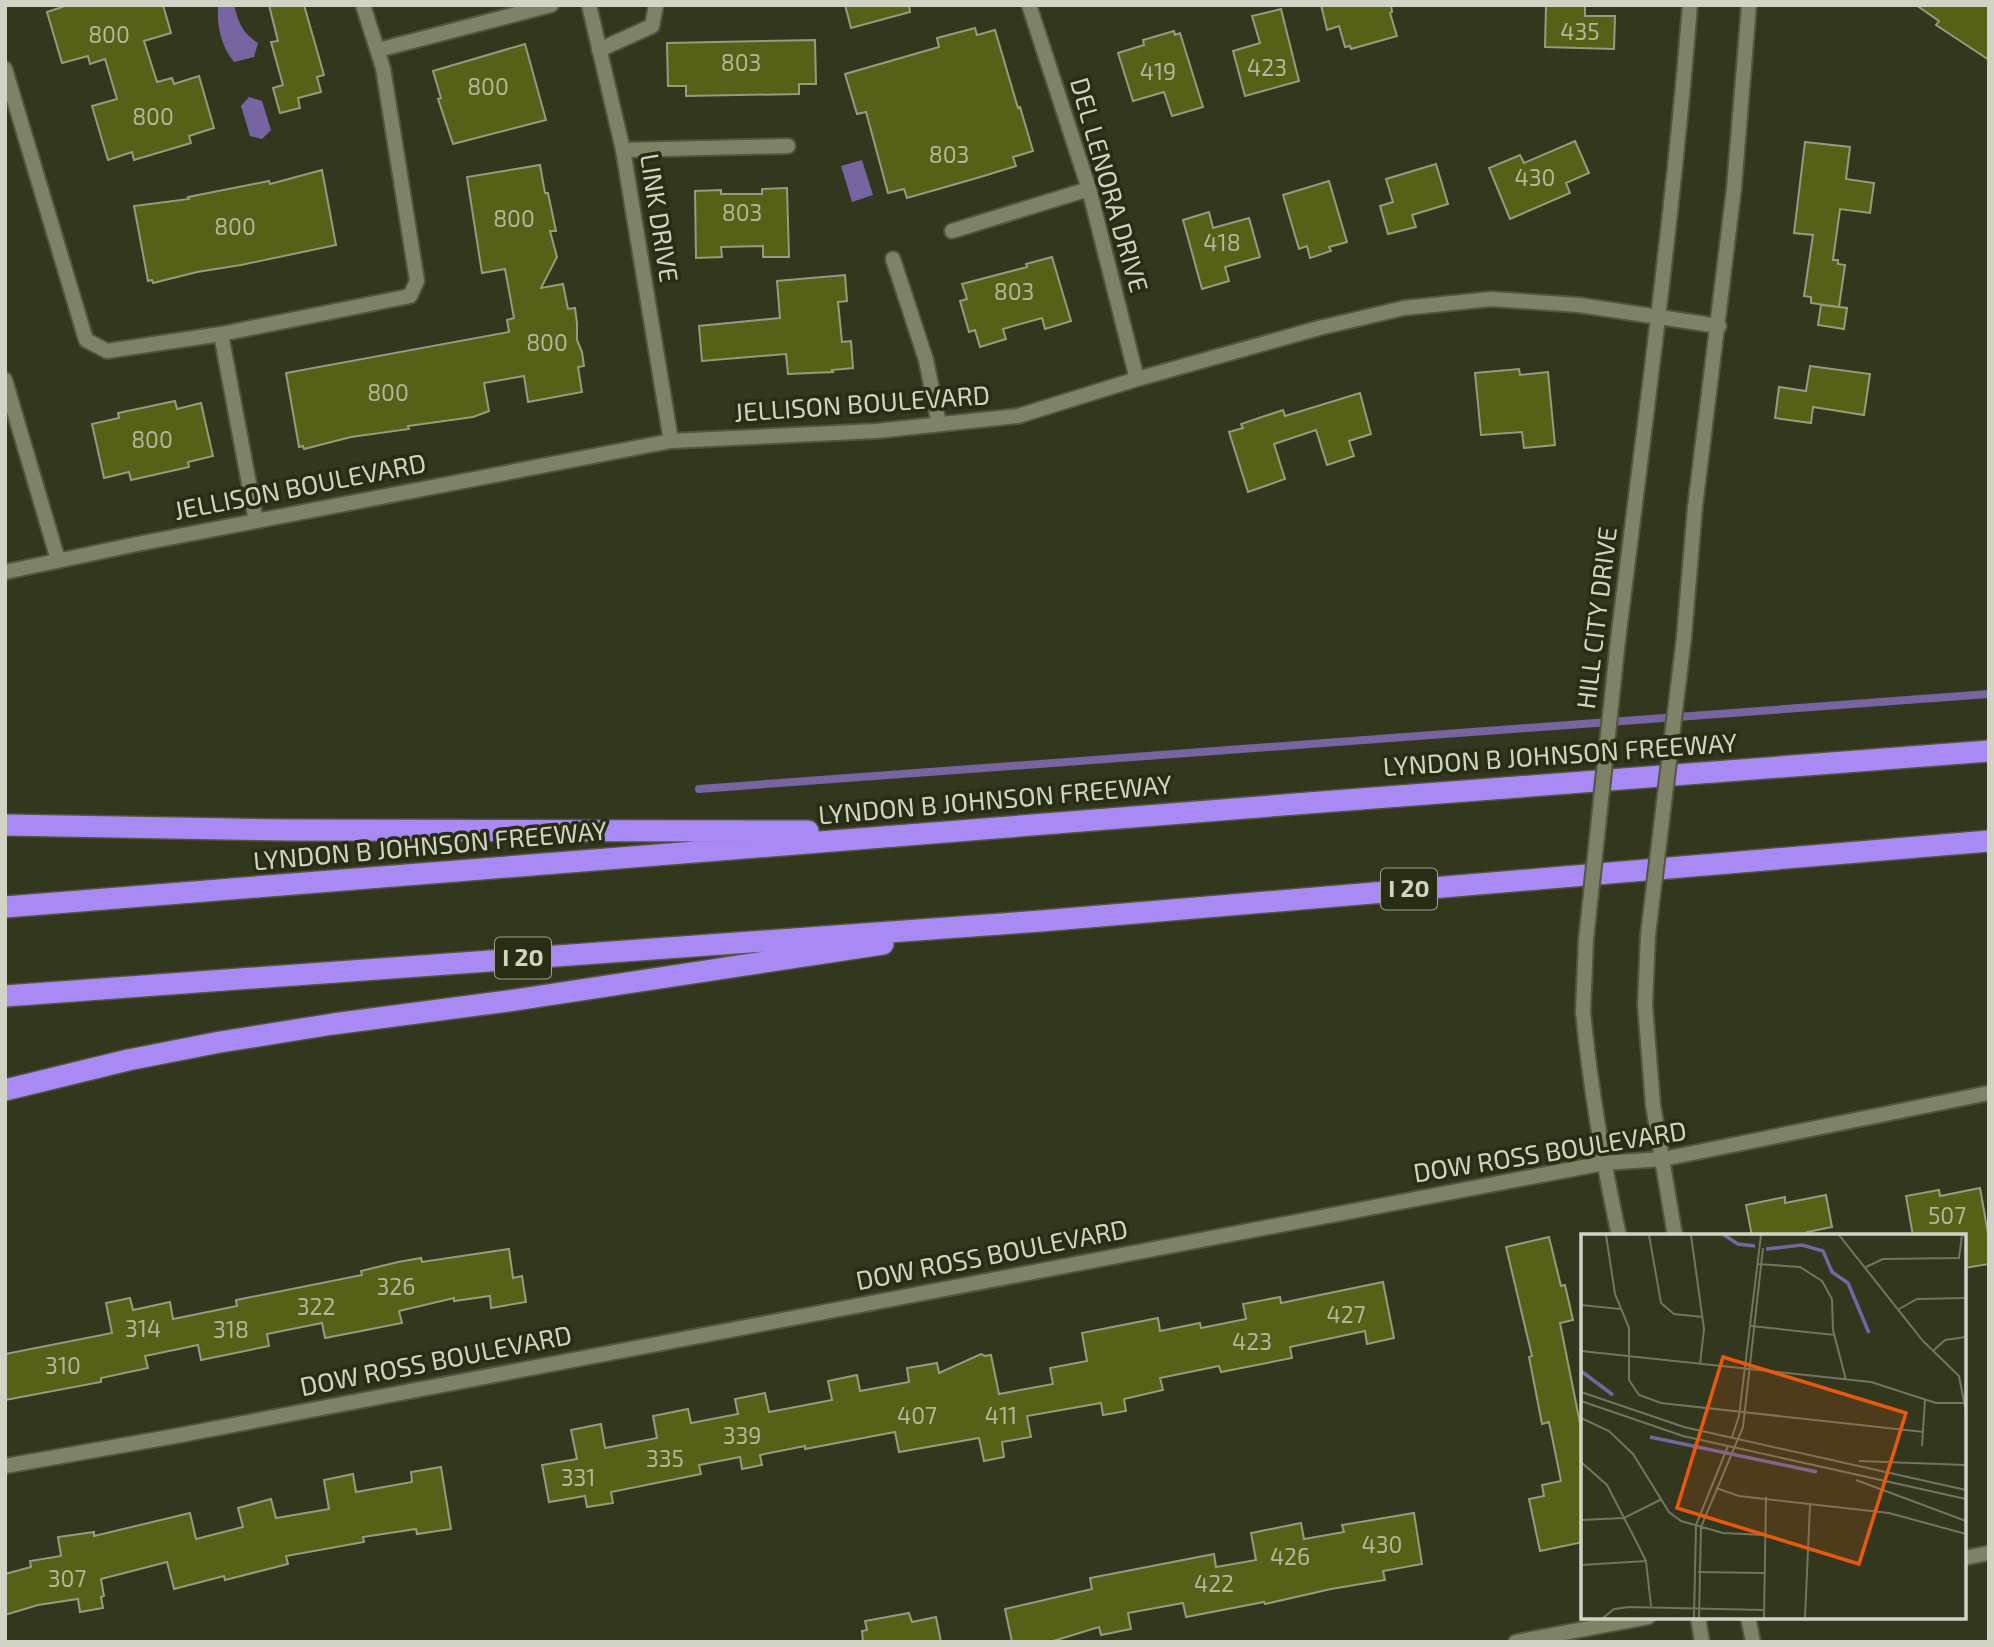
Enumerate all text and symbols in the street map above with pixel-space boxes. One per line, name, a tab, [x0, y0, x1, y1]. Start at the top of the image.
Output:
house number: 435	[1560, 17, 1600, 45]
house number: 800	[88, 20, 130, 48]
house number: 803	[721, 48, 761, 76]
house number: 423	[1247, 53, 1287, 81]
house number: 419	[1140, 57, 1176, 85]
house number: 800	[467, 72, 509, 100]
street label: DEL LENORA DRIVE	[1065, 74, 1156, 296]
house number: 800	[132, 102, 174, 130]
house number: 803	[929, 140, 969, 168]
street label: LINK DRIVE	[635, 151, 686, 284]
house number: 430	[1515, 163, 1555, 191]
house number: 803	[722, 198, 762, 226]
house number: 800	[493, 204, 535, 232]
house number: 800	[214, 212, 256, 240]
house number: 418	[1203, 228, 1241, 256]
house number: 803	[994, 277, 1034, 305]
house number: 800	[526, 328, 568, 356]
house number: 800	[367, 378, 409, 406]
street label: JELLISON BOULEVARD	[733, 378, 991, 427]
house number: 800	[131, 425, 173, 453]
street label: JELLISON BOULEVARD	[171, 446, 428, 525]
street label: HILL CITY DRIVE	[1569, 525, 1622, 711]
street label: LYNDON B JOHNSON FREEWAY	[1382, 726, 1738, 781]
street label: LYNDON B JOHNSON FREEWAY	[817, 768, 1173, 829]
street label: LYNDON B JOHNSON FREEWAY	[252, 814, 608, 875]
road number: I 20	[1381, 868, 1437, 909]
road number: I 20	[495, 938, 551, 978]
street label: DOW ROSS BOULEVARD	[1411, 1114, 1689, 1187]
house number: 507	[1928, 1201, 1966, 1229]
street label: DOW ROSS BOULEVARD	[853, 1212, 1130, 1295]
inset map	[1581, 1234, 1966, 1619]
house number: 326	[377, 1272, 415, 1300]
house number: 322	[297, 1292, 335, 1320]
house number: 427	[1327, 1300, 1366, 1328]
house number: 314	[125, 1314, 161, 1342]
house number: 318	[213, 1315, 249, 1343]
street label: DOW ROSS BOULEVARD	[297, 1318, 574, 1401]
house number: 423	[1232, 1327, 1272, 1355]
house number: 310	[45, 1351, 81, 1379]
house number: 407	[897, 1401, 937, 1429]
house number: 411	[985, 1401, 1017, 1429]
house number: 339	[723, 1421, 761, 1449]
house number: 335	[646, 1444, 684, 1472]
house number: 331	[561, 1463, 595, 1491]
house number: 430	[1362, 1530, 1402, 1558]
house number: 426	[1270, 1542, 1310, 1570]
house number: 307	[48, 1564, 86, 1592]
house number: 422	[1194, 1569, 1234, 1597]

